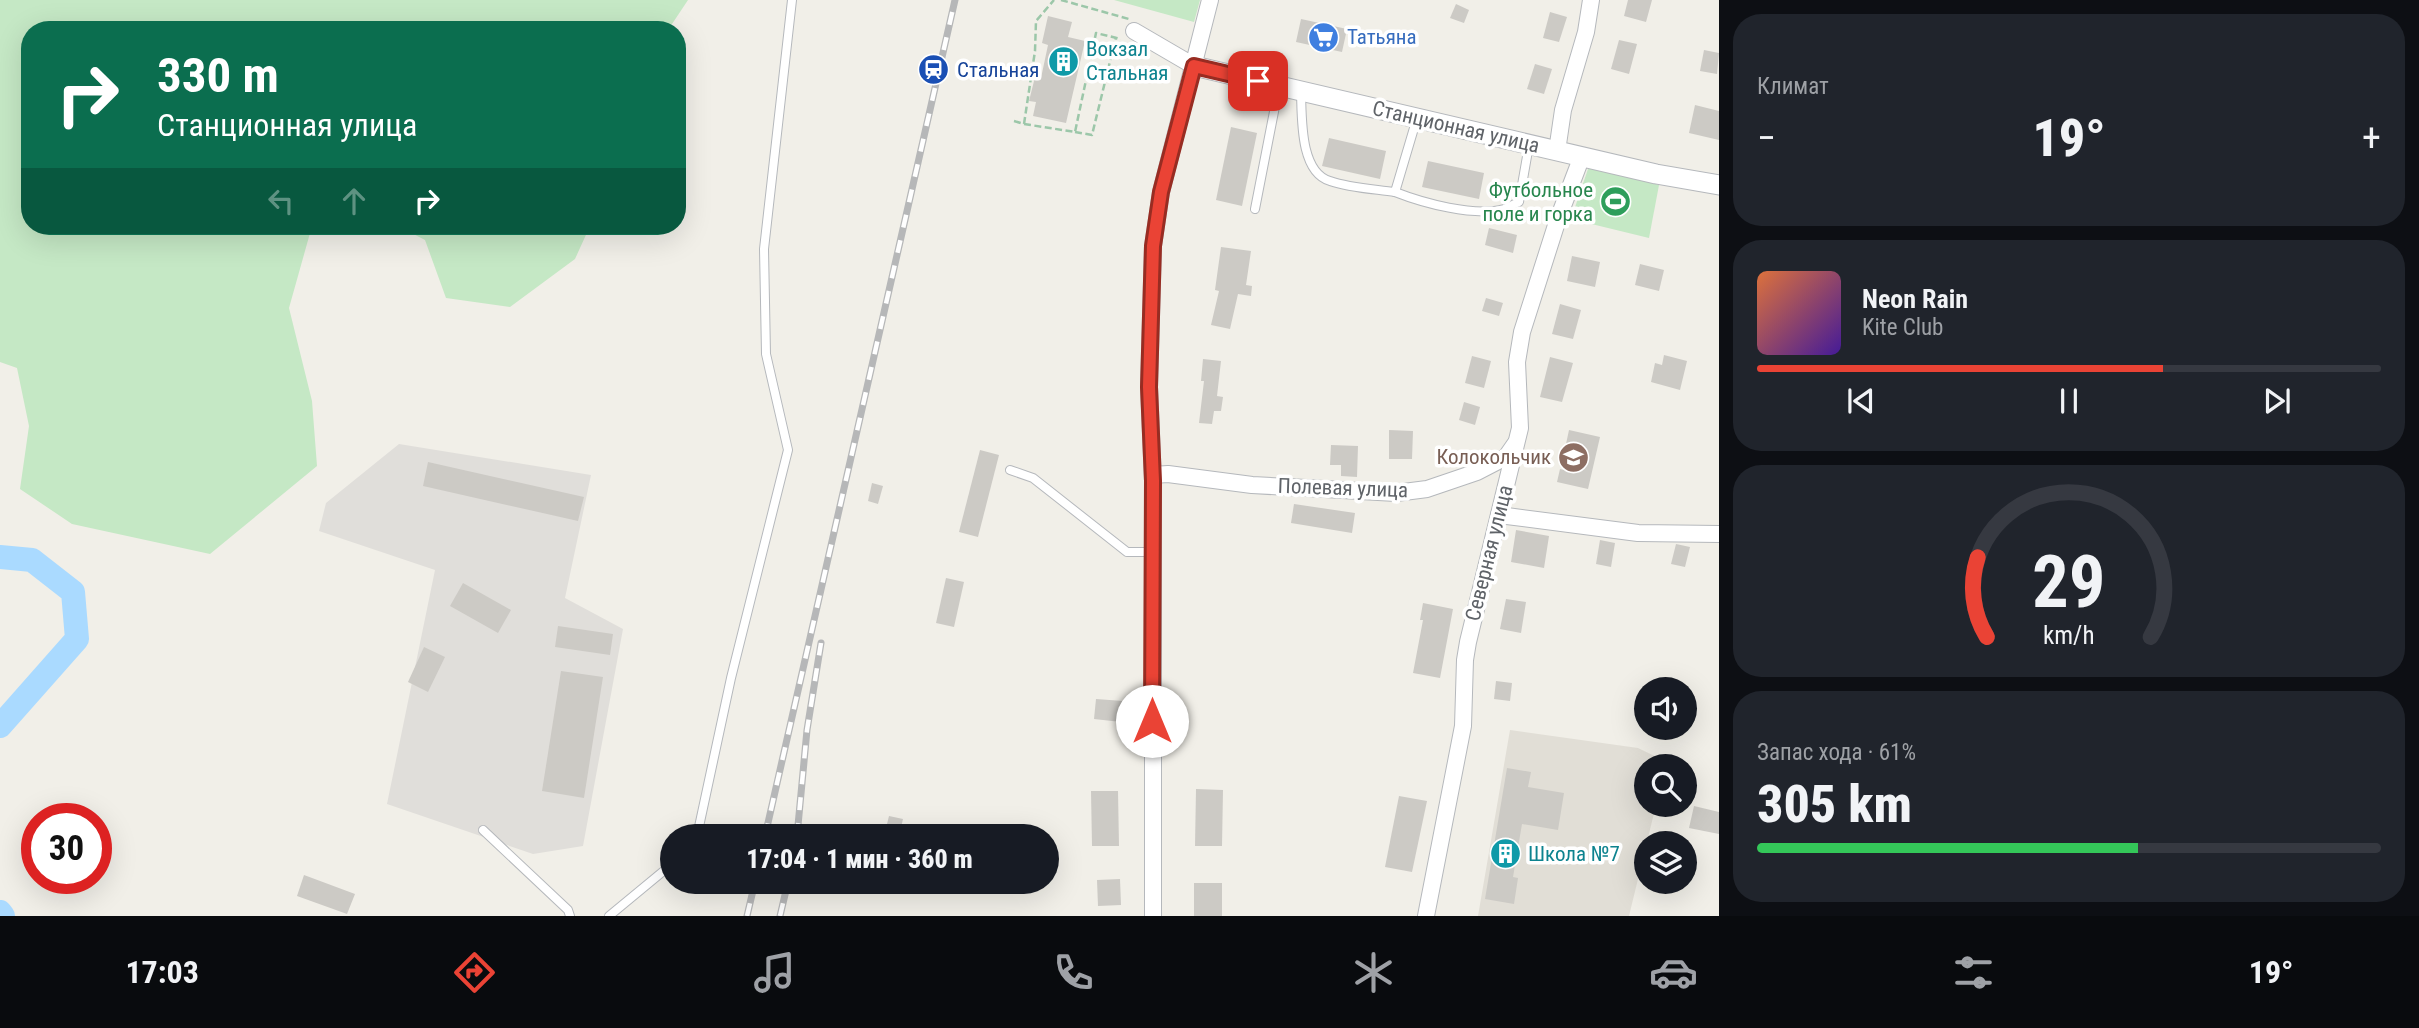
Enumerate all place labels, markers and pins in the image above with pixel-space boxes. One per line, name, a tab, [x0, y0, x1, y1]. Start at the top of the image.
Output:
supermarket icon: Татьяна	[1307, 20, 1341, 54]
place label: Татьяна	[1347, 25, 1417, 49]
place label: Вокзал Стальная	[1086, 37, 1168, 85]
building icon: Вокзал Стальная	[1046, 44, 1080, 78]
pin	[1228, 51, 1288, 111]
station icon: Стальная	[917, 53, 951, 87]
place label: Стальная	[957, 58, 1039, 82]
place label: Футбольное поле и горка	[1482, 178, 1593, 226]
sports icon: Футбольное поле и горка	[1599, 185, 1633, 219]
school or university icon: Колокольчик	[1557, 440, 1591, 474]
place label: Колокольчик	[1436, 445, 1551, 469]
building icon: Школа №7	[1488, 837, 1522, 871]
place label: Школа №7	[1528, 842, 1620, 866]

